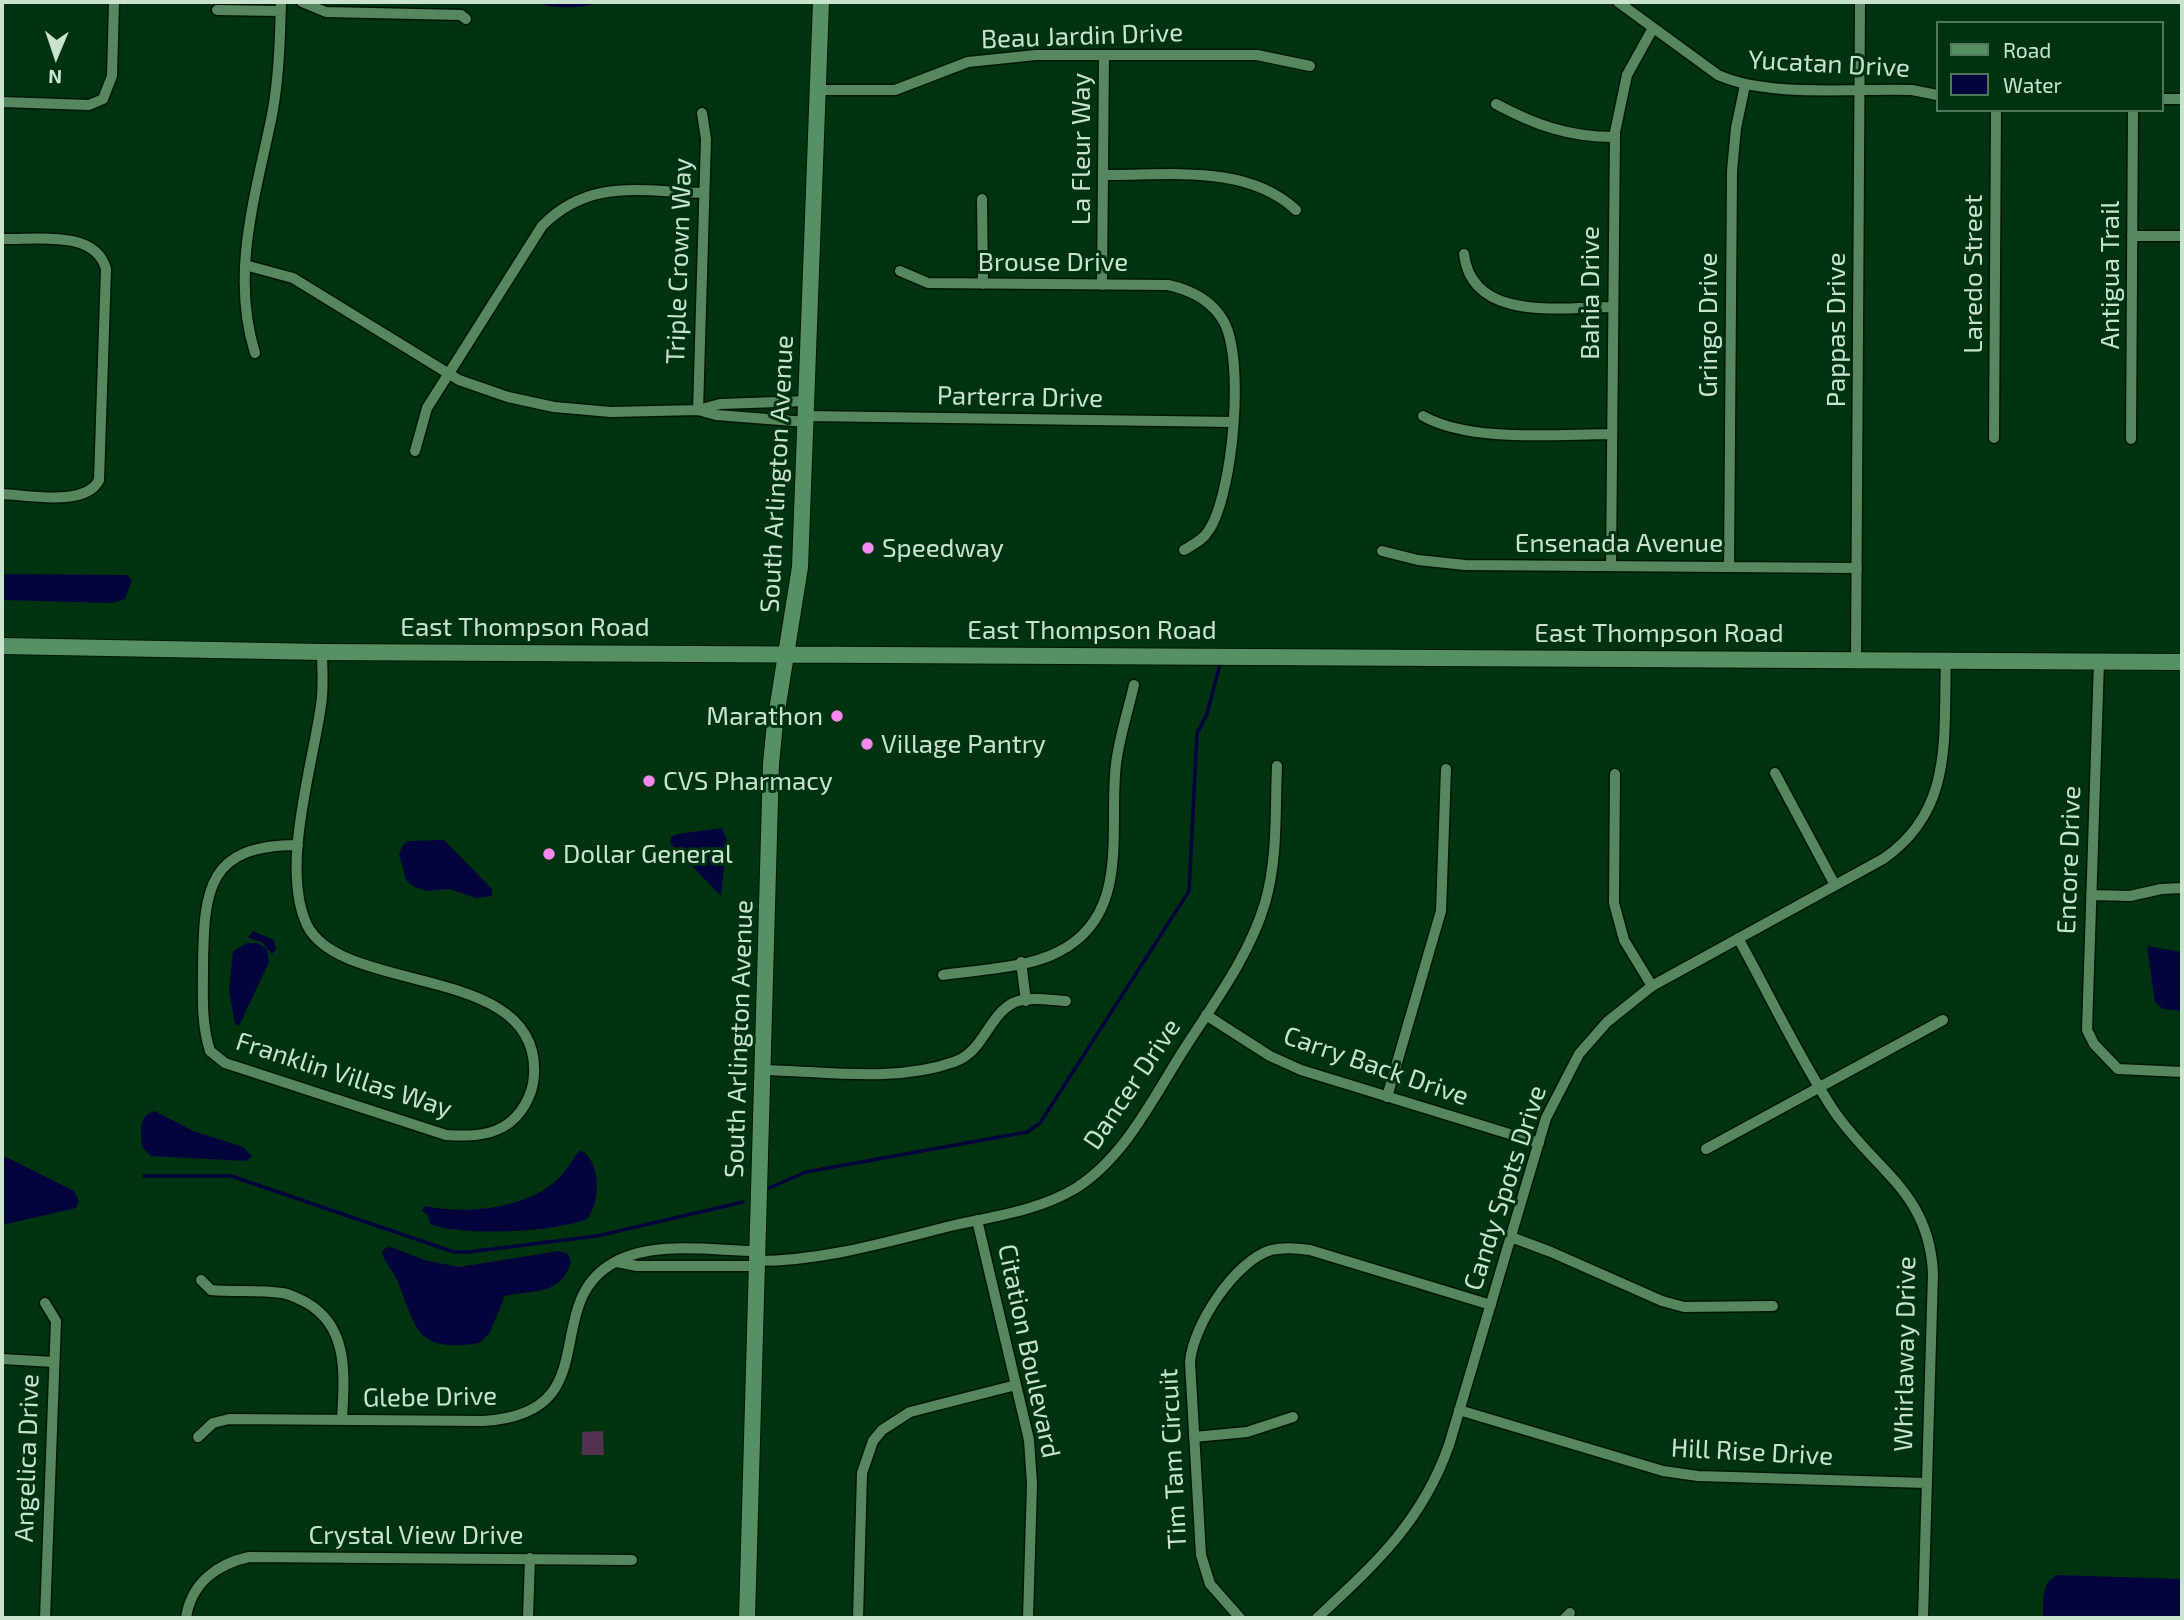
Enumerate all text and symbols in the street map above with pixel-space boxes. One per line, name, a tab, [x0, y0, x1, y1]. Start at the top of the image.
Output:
street label: Beau Jardin Drive	[980, 17, 1184, 55]
north arrow	[21, 21, 91, 91]
legend	[1936, 21, 2163, 112]
text: Road	[2003, 37, 2051, 62]
street label: Yucatan Drive	[1747, 44, 1911, 84]
text: N	[48, 66, 63, 89]
text: Water	[2003, 72, 2062, 97]
street label: La Fleur Way	[1065, 73, 1097, 225]
street label: Triple Crown Way	[660, 157, 698, 365]
street label: Laredo Street	[1957, 194, 1989, 354]
street label: Antigua Trail	[2094, 201, 2126, 349]
street label: Bahia Drive	[1574, 226, 1606, 360]
street label: Brouse Drive	[978, 246, 1128, 278]
street label: Gringo Drive	[1692, 252, 1724, 398]
street label: Pappas Drive	[1820, 253, 1852, 407]
street label: South Arlington Avenue	[754, 334, 800, 614]
street label: Parterra Drive	[937, 380, 1103, 414]
street label: Ensenada Avenue	[1515, 527, 1723, 559]
place label: Speedway	[882, 532, 1004, 564]
marker: Speedway	[860, 540, 876, 556]
street label: East Thompson Road	[400, 611, 650, 643]
street label: East Thompson Road	[967, 614, 1217, 646]
street label: East Thompson Road	[1534, 617, 1784, 649]
place label: Marathon	[706, 700, 823, 732]
marker: Marathon	[829, 708, 845, 724]
place label: Village Pantry	[881, 728, 1046, 760]
marker: Village Pantry	[859, 736, 875, 752]
place label: CVS Pharmacy	[663, 765, 833, 797]
marker: CVS Pharmacy	[641, 773, 657, 789]
street label: Encore Drive	[2051, 785, 2087, 935]
place label: Dollar General	[563, 838, 733, 870]
marker: Dollar General	[541, 846, 557, 862]
street label: South Arlington Avenue	[719, 900, 759, 1178]
street label: Dancer Drive	[1077, 1013, 1187, 1155]
street label: Carry Back Drive	[1280, 1020, 1472, 1112]
street label: Franklin Villas Way	[232, 1025, 456, 1125]
street label: Candy Spots Drive	[1457, 1082, 1553, 1294]
street label: Citation Boulevard	[991, 1241, 1067, 1461]
street label: Whirlaway Drive	[1888, 1256, 1922, 1452]
street label: Tim Tam Circuit	[1153, 1368, 1193, 1550]
street label: Angelica Drive	[8, 1373, 46, 1543]
street label: Glebe Drive	[363, 1380, 497, 1414]
street label: Hill Rise Drive	[1670, 1432, 1834, 1472]
street label: Crystal View Drive	[308, 1519, 524, 1551]

